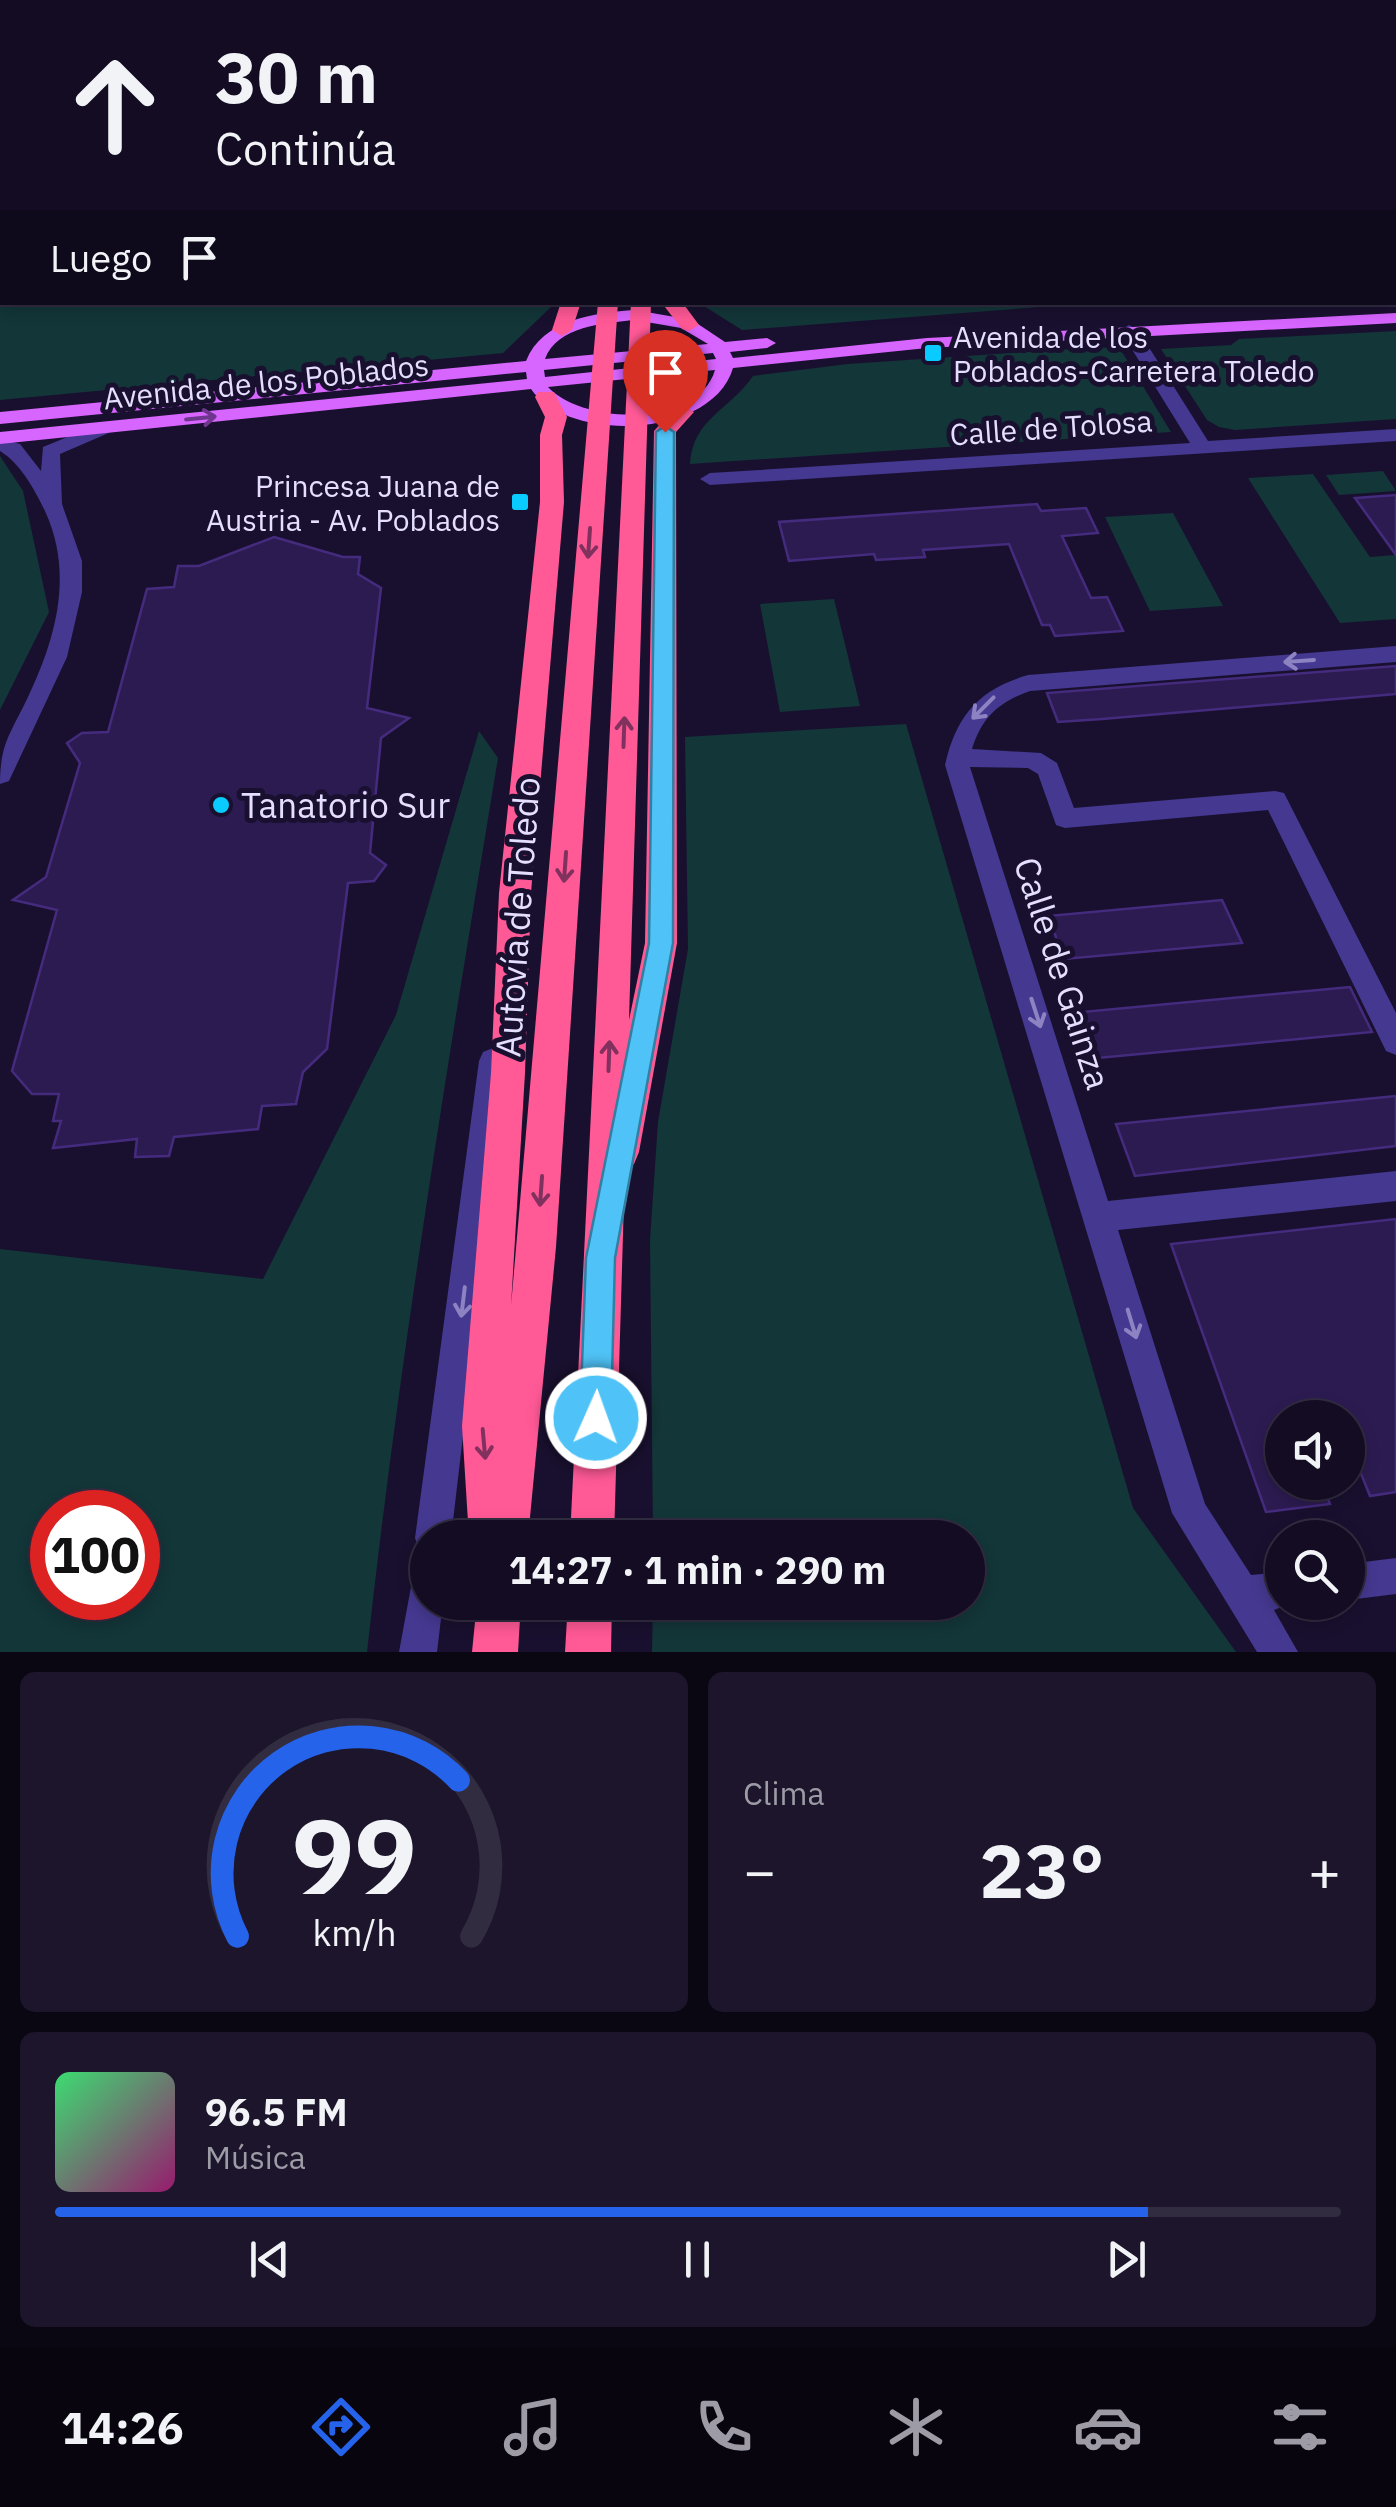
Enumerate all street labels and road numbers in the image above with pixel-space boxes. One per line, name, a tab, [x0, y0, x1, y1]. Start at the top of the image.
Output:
street label: Avenida de los Poblados	[101, 345, 431, 417]
street label: Calle de Tolosa	[948, 400, 1154, 454]
street label: Autovía de Toledo	[484, 776, 550, 1058]
street label: Calle de Gainza	[1004, 851, 1122, 1095]

